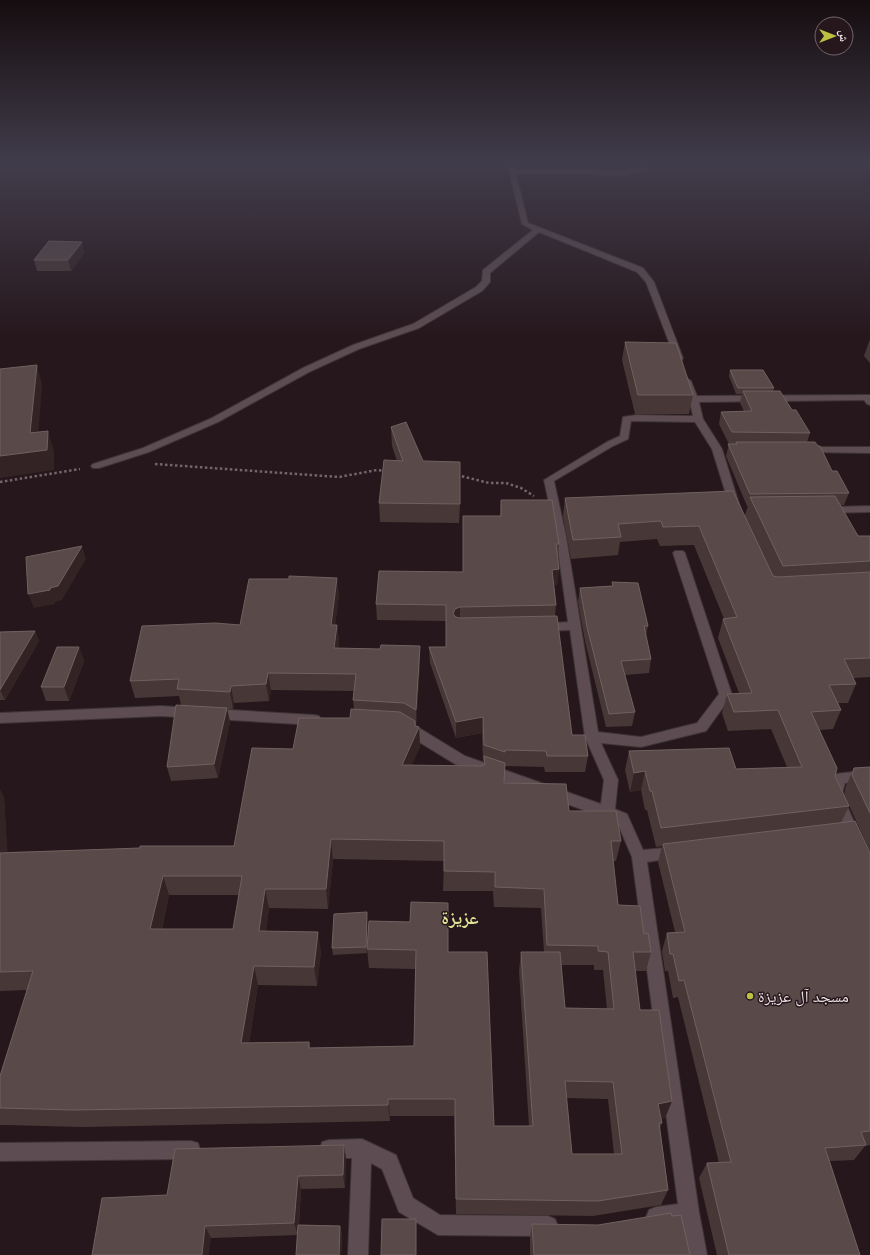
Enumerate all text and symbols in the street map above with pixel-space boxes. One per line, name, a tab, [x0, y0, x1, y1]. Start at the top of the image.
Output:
north arrow	[814, 16, 854, 56]
text: ش	[836, 30, 852, 42]
district label: عزيزة	[441, 905, 479, 929]
place label: مسجد آل عزيزة	[758, 985, 849, 1007]
marker: مسجد آل عزيزة	[745, 991, 755, 1001]

